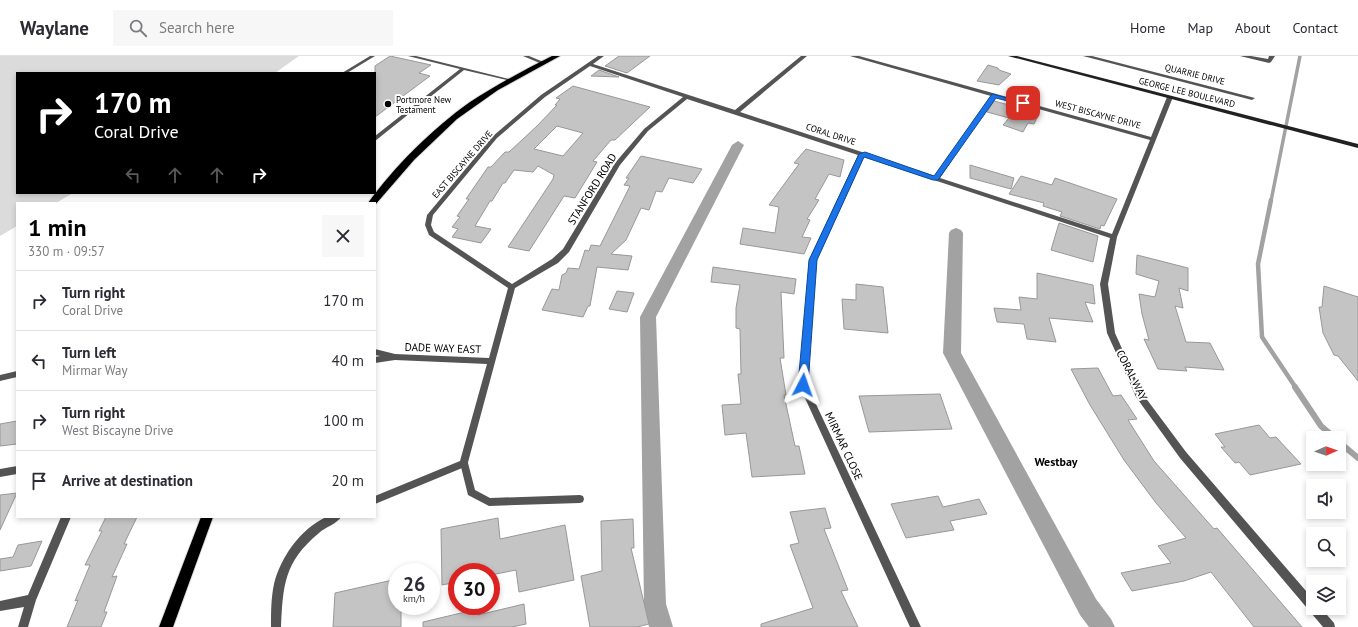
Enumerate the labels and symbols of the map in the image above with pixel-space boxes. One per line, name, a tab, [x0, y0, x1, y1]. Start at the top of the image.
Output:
street label: QUARRIE DRIVE	[1164, 61, 1226, 87]
street label: GEORGE LEE BOULEVARD	[1138, 75, 1236, 109]
pin	[1006, 86, 1040, 120]
place label: Portmore New Testament	[396, 94, 452, 115]
street label: WEST BISCAYNE DRIVE	[1054, 97, 1142, 131]
marker: Portmore New Testament	[383, 99, 393, 109]
street label: CORAL DRIVE	[805, 121, 858, 147]
street label: EAST BISCAYNE DRIVE	[430, 128, 495, 200]
street label: STANFORD ROAD	[564, 151, 620, 227]
street label: DADE WAY EAST	[404, 340, 482, 356]
street label: CORAL WAY	[1113, 347, 1151, 403]
position arrow	[782, 364, 824, 406]
street label: MIRMAR CLOSE	[822, 410, 866, 482]
north arrow	[1306, 431, 1346, 471]
district label: Westbay	[1034, 454, 1078, 469]
speed limit sign: 30	[448, 563, 500, 615]

